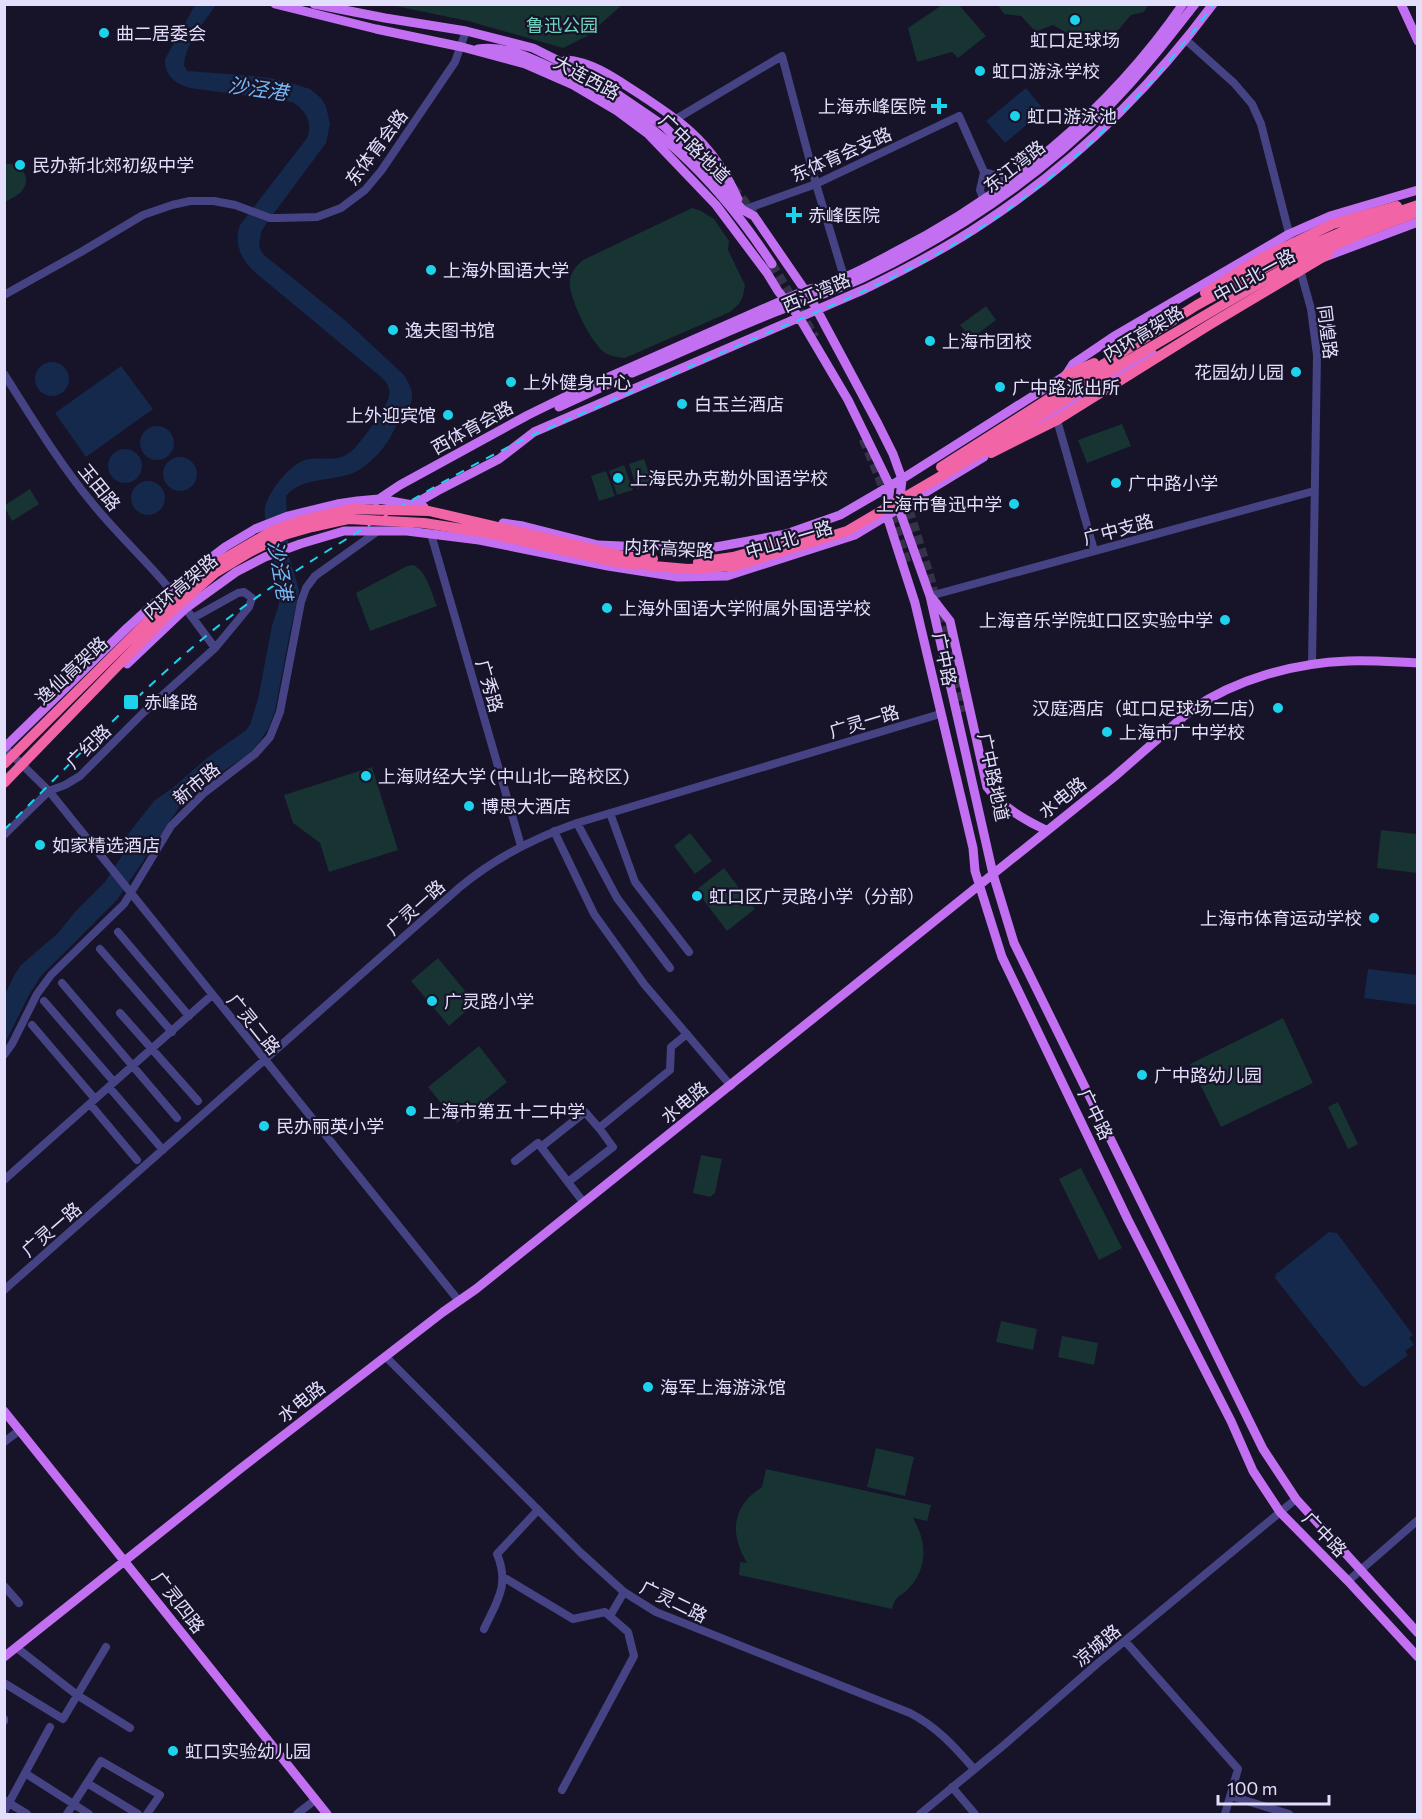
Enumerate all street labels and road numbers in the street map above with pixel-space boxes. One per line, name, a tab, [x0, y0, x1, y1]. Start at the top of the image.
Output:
street label: 大连西路	[550, 50, 624, 104]
street label: 东体育会路	[340, 104, 412, 190]
street label: 广中路地道	[655, 109, 735, 187]
street label: 东体育会支路	[787, 122, 895, 186]
street label: 东江湾路	[979, 135, 1049, 197]
street label: 中山北一路	[1209, 244, 1299, 306]
street label: 西江湾路	[779, 268, 853, 316]
street label: 内环高架路	[1099, 300, 1187, 366]
street label: 同煌路	[1314, 304, 1342, 360]
street label: 西体育会路	[427, 396, 517, 458]
street label: 玉田路	[74, 459, 126, 515]
street label: 广中支路	[1080, 509, 1156, 549]
street label: 中山北一路	[743, 515, 835, 563]
street label: 内环高架路	[623, 535, 715, 561]
street label: 内环高架路	[138, 549, 222, 623]
street label: 广中路	[929, 630, 961, 688]
street label: 逸仙高架路	[31, 631, 111, 709]
street label: 广秀路	[472, 657, 508, 715]
street label: 广灵一路	[826, 700, 902, 742]
street label: 广纪路	[61, 719, 115, 773]
street label: 广中路地道	[974, 731, 1014, 823]
street label: 新市路	[168, 757, 224, 809]
street label: 水电路	[1034, 772, 1090, 822]
street label: 广灵一路	[381, 875, 449, 939]
street label: 广灵二路	[223, 989, 285, 1059]
street label: 水电路	[656, 1076, 712, 1128]
street label: 广中路	[1074, 1085, 1118, 1143]
street label: 广灵一路	[17, 1197, 85, 1261]
street label: 水电路	[273, 1376, 329, 1426]
street label: 广中路	[1298, 1507, 1352, 1561]
street label: 广灵四路	[148, 1567, 210, 1637]
street label: 广灵二路	[637, 1575, 711, 1627]
street label: 凉城路	[1069, 1619, 1125, 1671]

